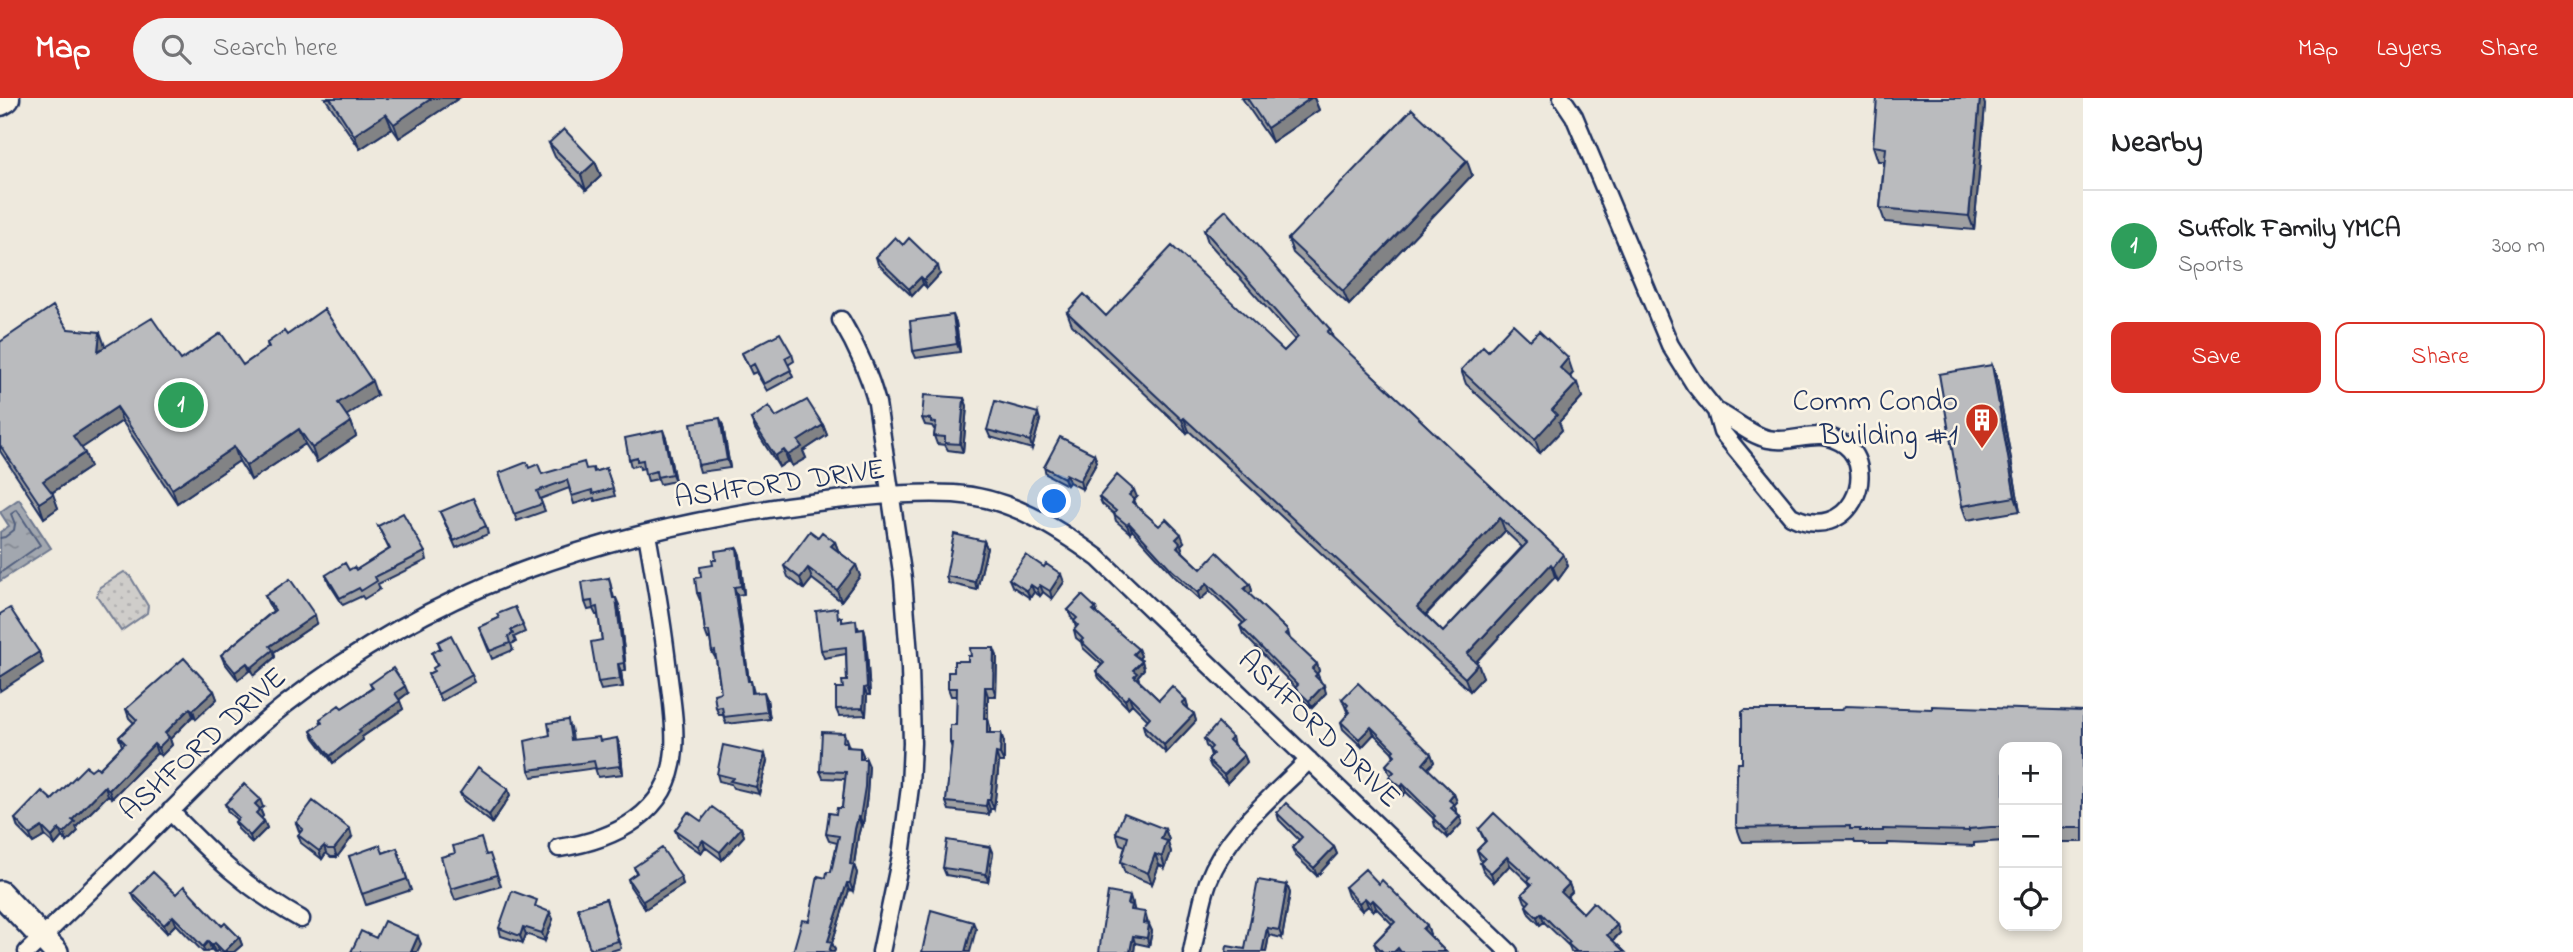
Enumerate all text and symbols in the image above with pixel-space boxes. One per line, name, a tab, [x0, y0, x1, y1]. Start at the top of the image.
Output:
search box	[133, 18, 623, 81]
text: Map	[35, 25, 91, 73]
icon: search	[157, 30, 195, 68]
text: Search here	[213, 30, 337, 68]
text: Map	[2298, 32, 2338, 67]
text: Layers	[2376, 32, 2442, 67]
text: Share	[2480, 32, 2538, 67]
text: Nearby	[2111, 122, 2203, 166]
text: Suffolk Family YMCA	[2178, 211, 2401, 249]
text: 1	[2130, 230, 2138, 263]
text: 300 m	[2492, 230, 2545, 263]
text: Sports	[2178, 249, 2244, 282]
button: Save	[2111, 322, 2321, 393]
button: Share	[2335, 322, 2545, 393]
pin: 1	[158, 379, 204, 431]
place label: Comm Condo Building #1	[1793, 381, 1958, 459]
building icon: Comm Condo Building #1	[1963, 401, 2001, 450]
street label: ASHFORD DRIVE	[672, 448, 888, 522]
your location	[1037, 484, 1071, 518]
street label: ASHFORD DRIVE	[1226, 640, 1410, 820]
street label: ASHFORD DRIVE	[110, 658, 298, 832]
map controls	[1999, 742, 2062, 931]
button: +	[1999, 742, 2062, 805]
button: −	[1999, 805, 2062, 868]
button: locate	[1999, 868, 2062, 931]

